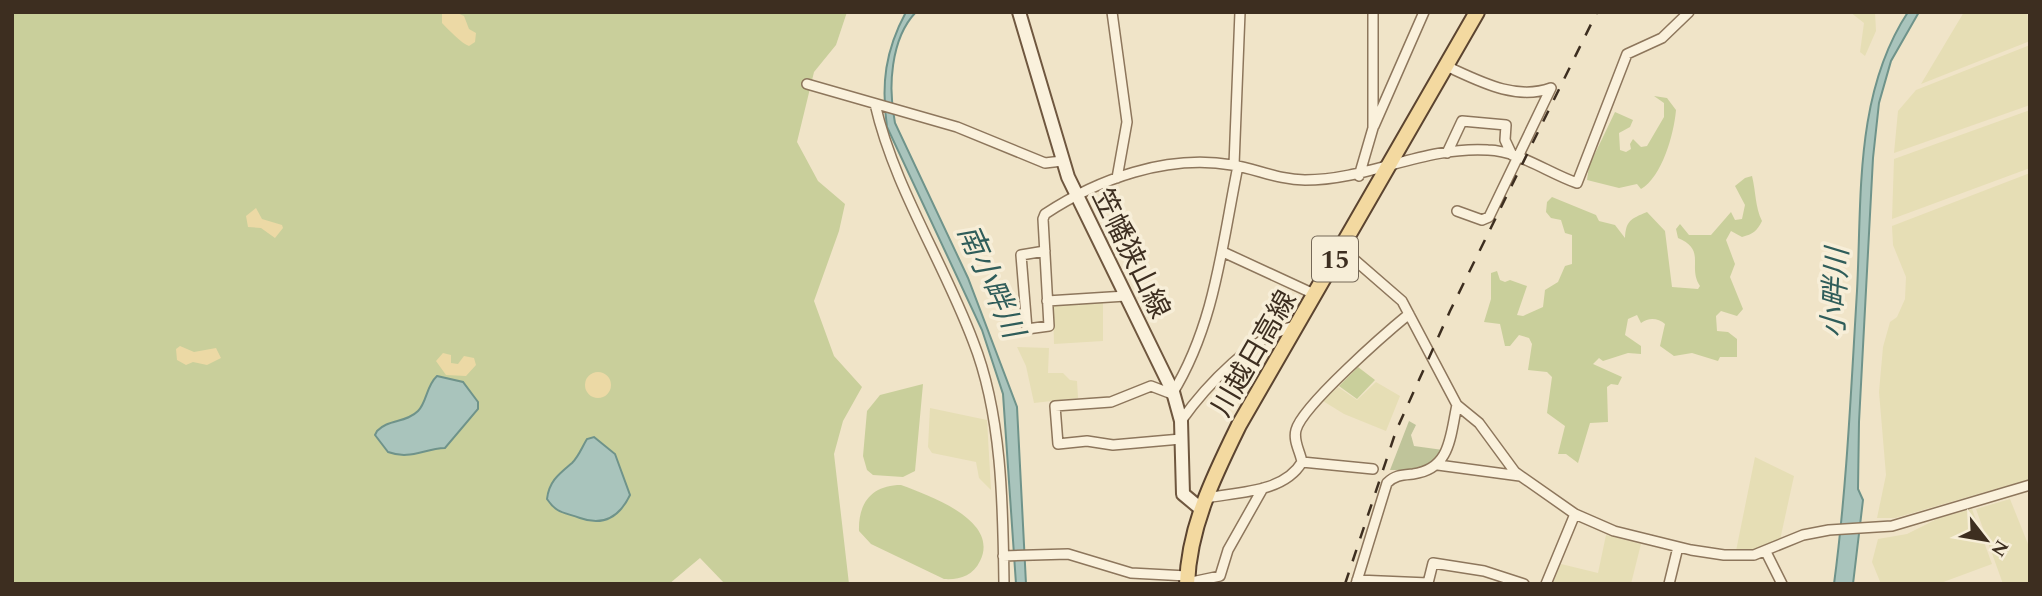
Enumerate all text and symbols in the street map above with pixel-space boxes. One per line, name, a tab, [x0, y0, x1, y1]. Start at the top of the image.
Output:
street label: 笠幡狭山線	[1081, 181, 1181, 326]
water label: 南小畔川	[945, 217, 1037, 348]
road number: 15	[1312, 236, 1358, 282]
water label: 小畔川	[1811, 244, 1861, 339]
street label: 川越日高線	[1201, 282, 1308, 425]
north arrow	[1951, 505, 2021, 575]
text: N	[1983, 534, 2016, 562]

